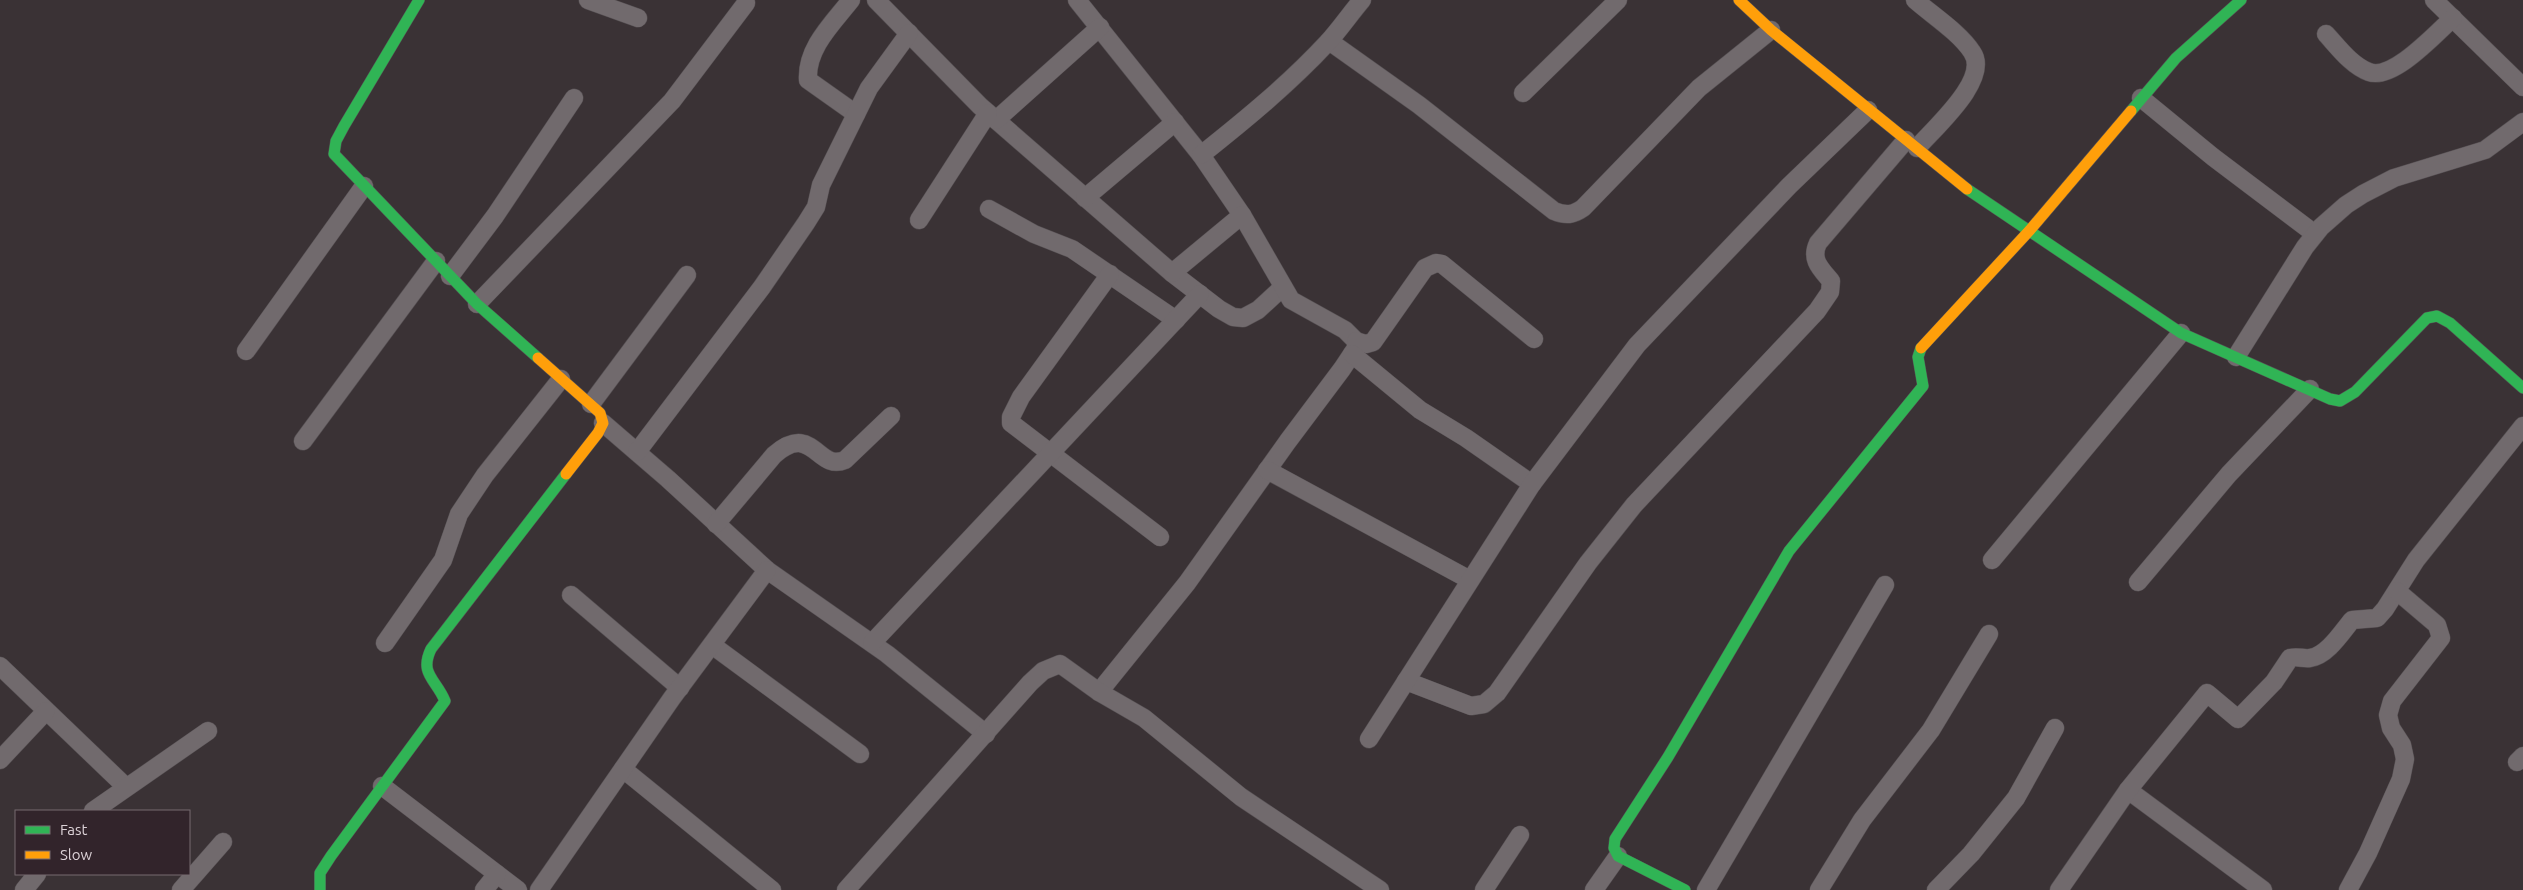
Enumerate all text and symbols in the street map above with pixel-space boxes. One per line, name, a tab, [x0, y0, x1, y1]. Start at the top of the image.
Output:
legend	[15, 810, 190, 875]
text: Fast	[60, 821, 88, 838]
text: Slow	[60, 846, 93, 863]

